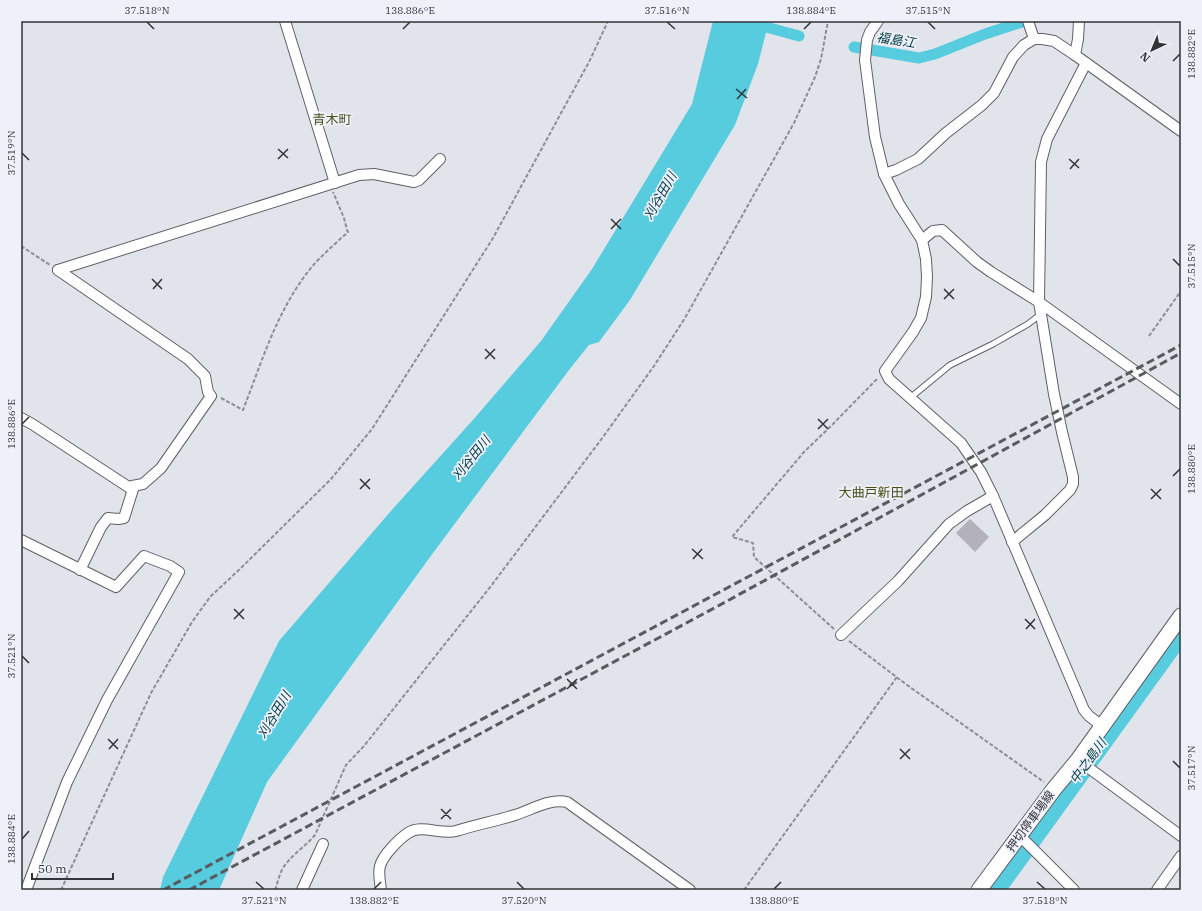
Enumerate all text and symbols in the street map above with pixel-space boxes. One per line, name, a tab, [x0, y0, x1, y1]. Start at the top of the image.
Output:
text: 37.518°N	[124, 4, 170, 17]
text: 138.886°E	[385, 4, 435, 17]
text: 37.516°N	[644, 4, 690, 17]
text: 138.884°E	[786, 4, 836, 17]
text: 37.515°N	[905, 4, 951, 17]
water label: 福島江	[875, 29, 919, 52]
text: 138.882°E	[1185, 29, 1198, 79]
north arrow	[1132, 30, 1172, 70]
text: N	[1137, 49, 1153, 65]
district label: 青木町	[312, 111, 352, 128]
text: 37.519°N	[5, 130, 18, 176]
water label: 刈谷田川	[640, 168, 681, 223]
text: 37.515°N	[1185, 243, 1198, 289]
text: 138.886°E	[5, 399, 18, 449]
water label: 刈谷田川	[448, 431, 495, 484]
text: 138.880°E	[1185, 444, 1198, 494]
district label: 大曲戸新田	[838, 484, 904, 501]
text: 37.521°N	[5, 633, 18, 679]
water label: 刈谷田川	[253, 687, 296, 742]
water label: 中之島川	[1066, 733, 1111, 787]
text: 37.517°N	[1185, 745, 1198, 791]
street label: 押切停車場線	[1003, 787, 1057, 855]
text: 138.884°E	[5, 814, 18, 864]
scale bar	[32, 855, 113, 881]
text: 50 m	[38, 861, 67, 876]
text: 37.521°N	[241, 894, 287, 907]
text: 138.882°E	[349, 894, 399, 907]
text: 37.520°N	[501, 894, 547, 907]
text: 138.880°E	[749, 894, 799, 907]
text: 37.518°N	[1022, 894, 1068, 907]

